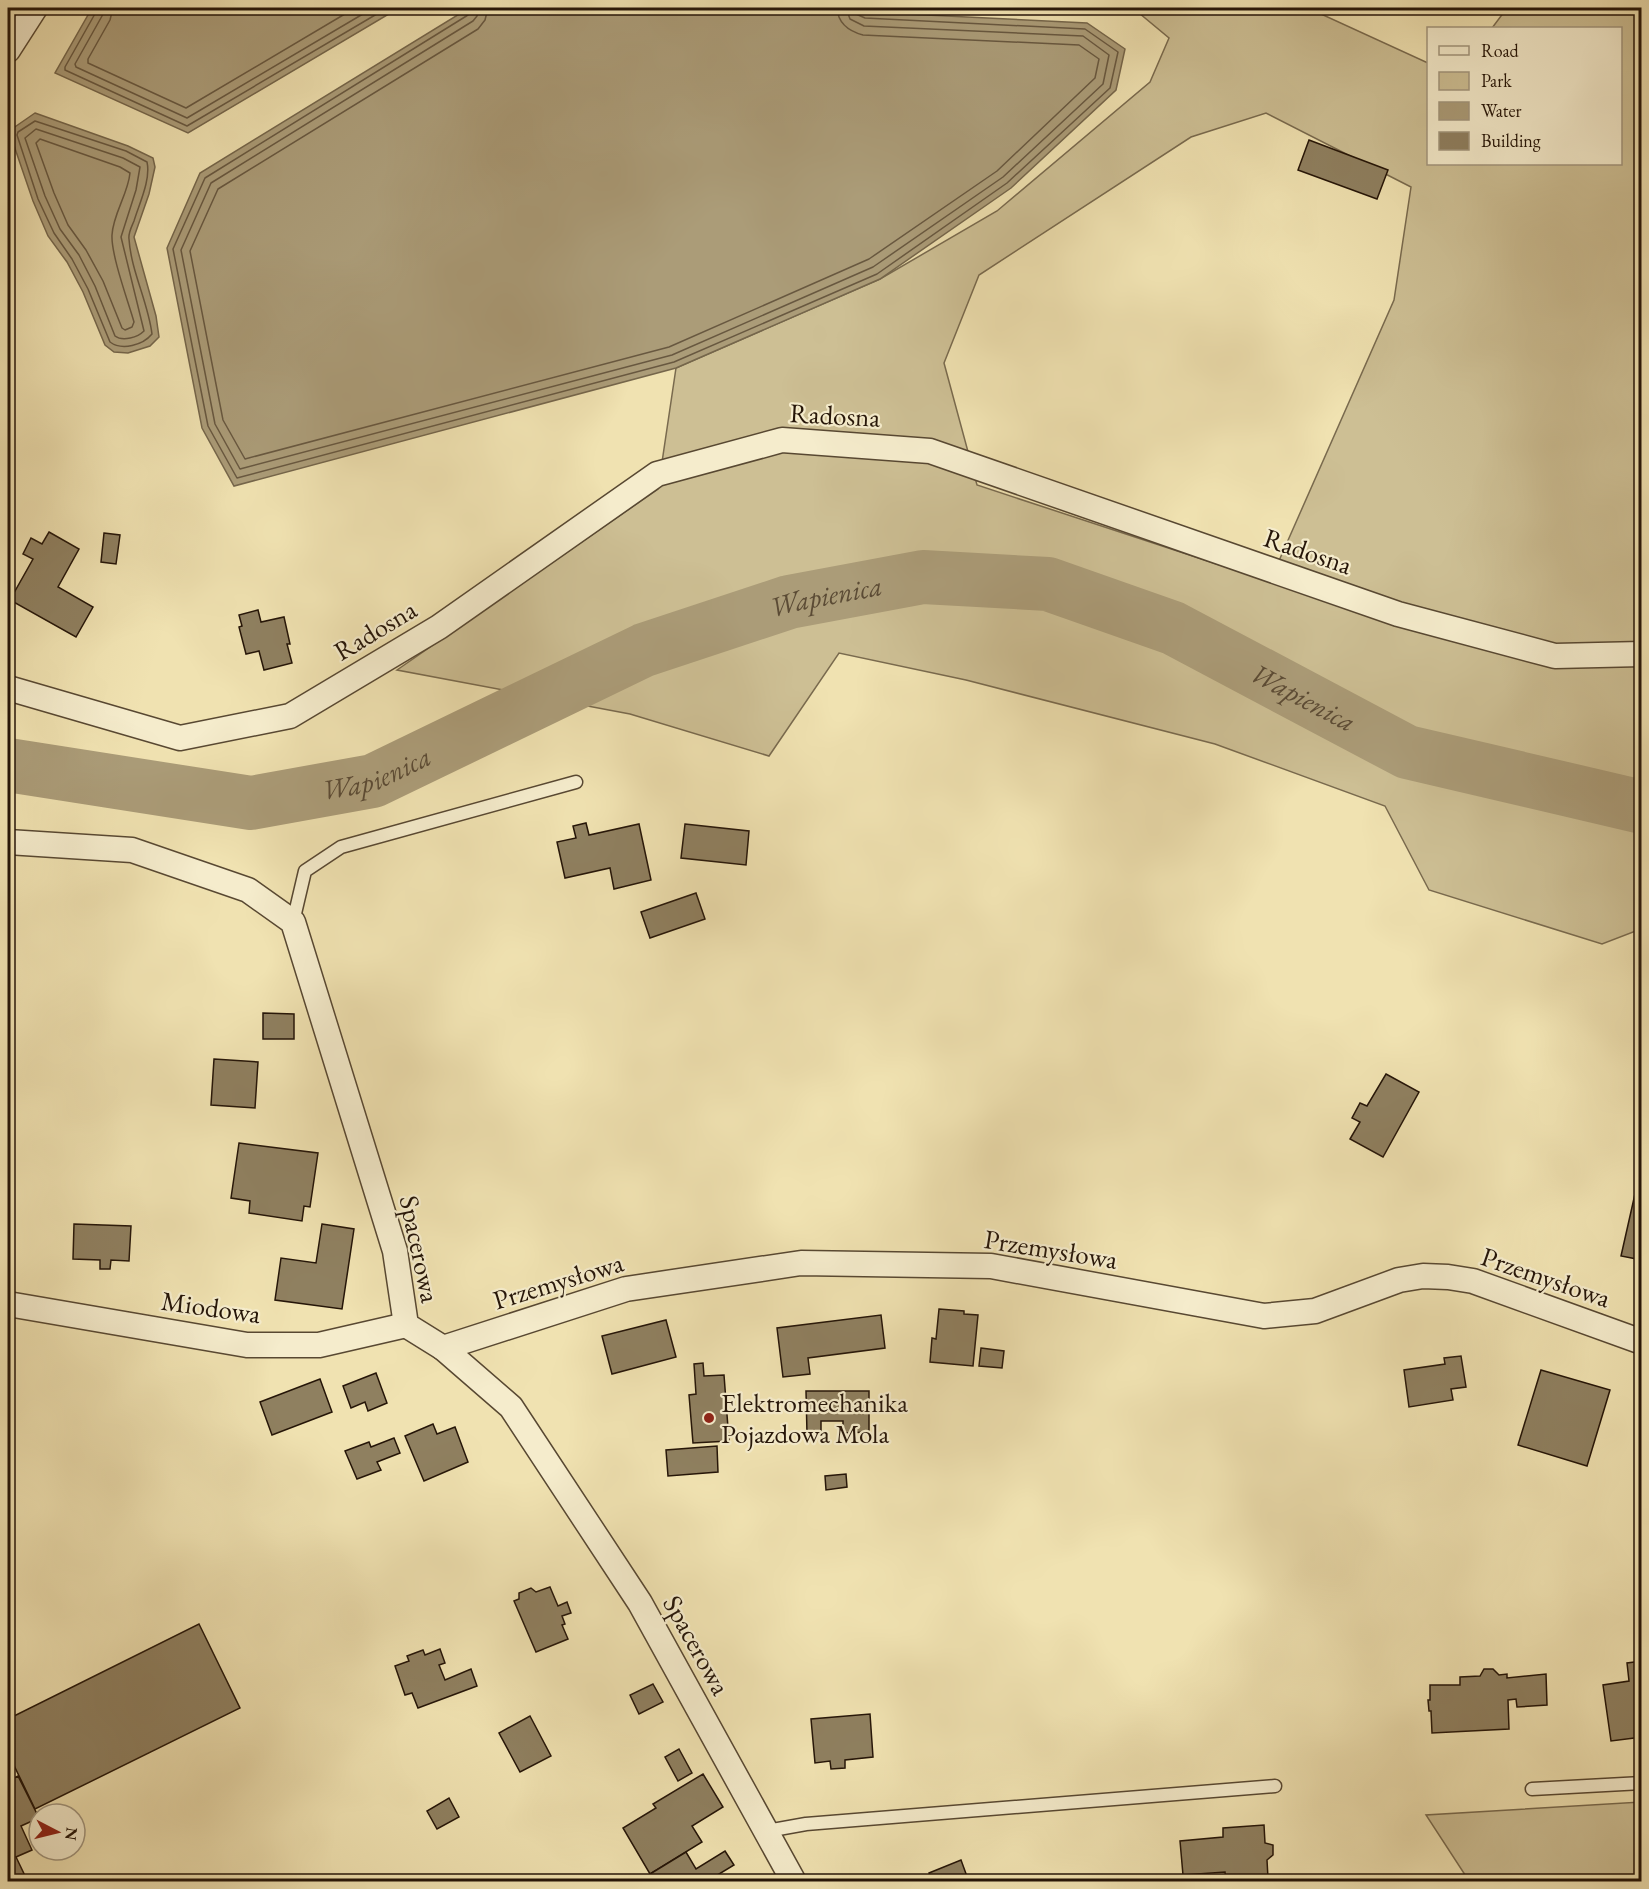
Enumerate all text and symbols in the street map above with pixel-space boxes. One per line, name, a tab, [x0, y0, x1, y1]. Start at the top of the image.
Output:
legend	[1427, 27, 1622, 165]
text: Road	[1481, 39, 1520, 62]
text: Park	[1481, 69, 1512, 92]
text: Water	[1481, 99, 1522, 122]
text: Building	[1481, 129, 1541, 152]
street label: Radosna	[789, 395, 881, 435]
street label: Radosna	[1259, 520, 1357, 582]
water label: Wapienica	[765, 567, 885, 625]
street label: Radosna	[327, 592, 423, 668]
water label: Wapienica	[1244, 654, 1362, 740]
water label: Wapienica	[319, 738, 437, 808]
street label: Spacerowa	[392, 1192, 448, 1306]
street label: Przemysłowa	[982, 1221, 1120, 1277]
street label: Przemysłowa	[1477, 1239, 1615, 1316]
street label: Przemysłowa	[489, 1245, 628, 1317]
street label: Miodowa	[159, 1283, 263, 1331]
place label: Elektromechanika Pojazdowa Mola	[721, 1385, 908, 1451]
marker: Elektromechanika Pojazdowa Mola	[702, 1411, 716, 1425]
street label: Spacerowa	[655, 1589, 739, 1701]
north arrow	[27, 1802, 87, 1862]
text: N	[60, 1826, 83, 1842]

